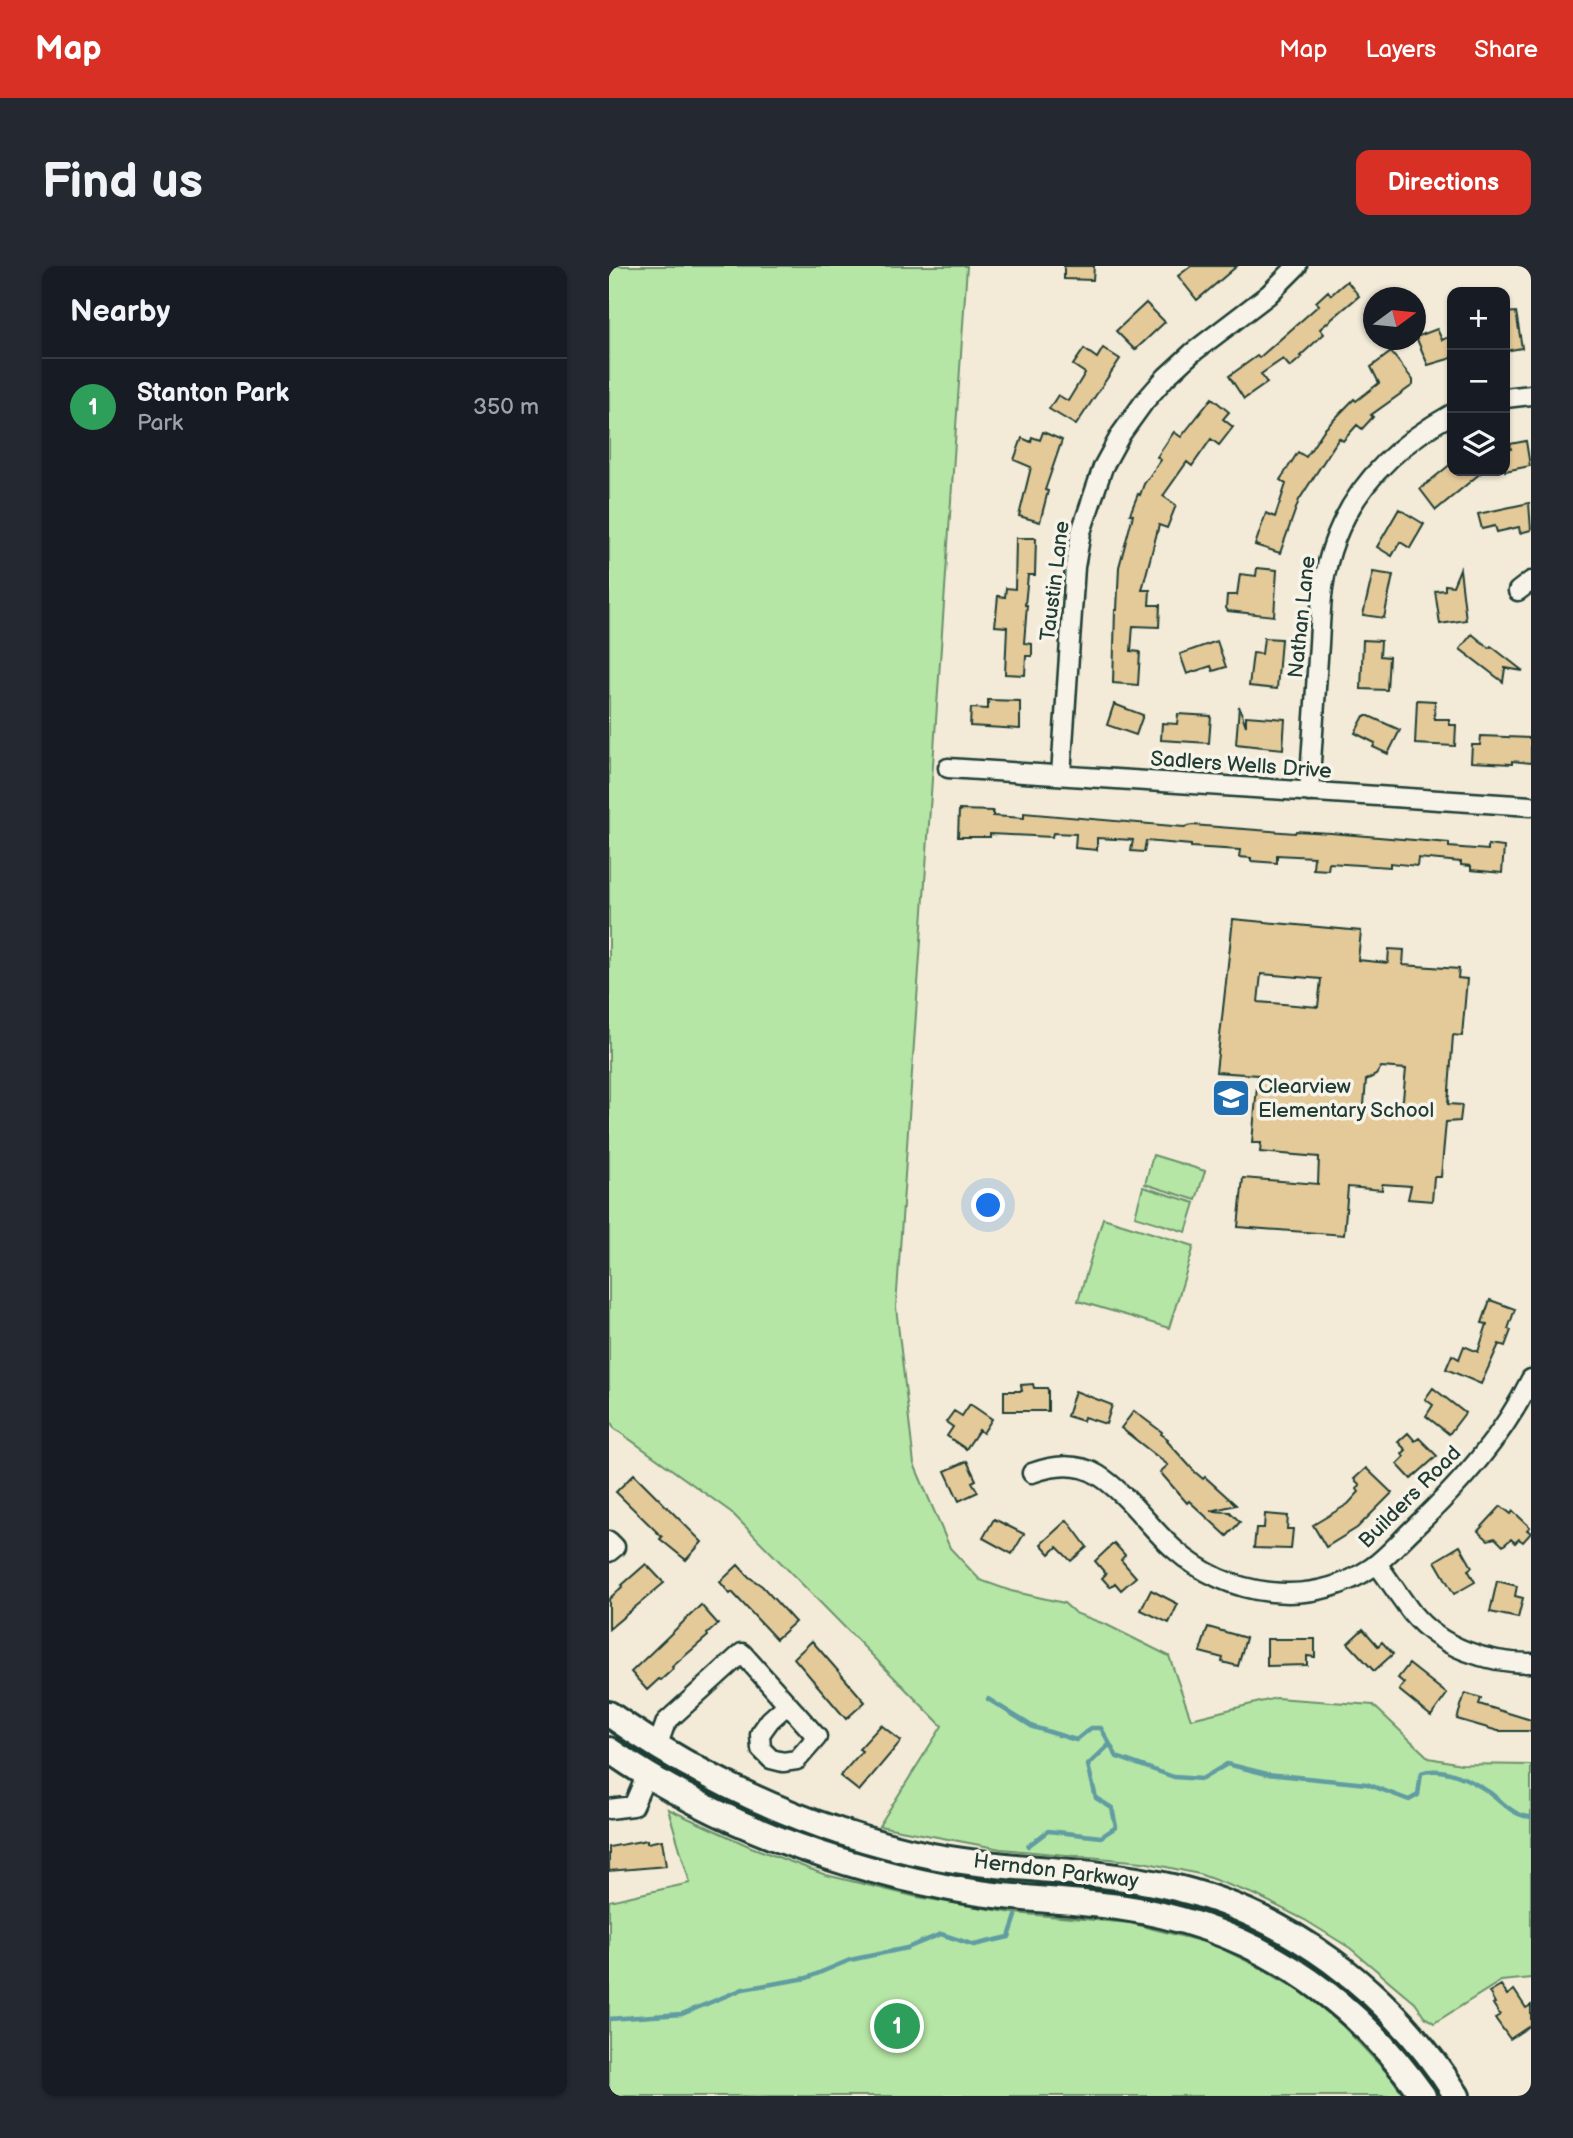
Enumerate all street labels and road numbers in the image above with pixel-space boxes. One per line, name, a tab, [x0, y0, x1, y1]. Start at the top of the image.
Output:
street label: Taustin Lane	[1035, 519, 1075, 643]
street label: Nathan Lane	[1283, 555, 1321, 679]
street label: Sadlers Wells Drive	[1150, 746, 1332, 784]
street label: Builders Road	[1354, 1441, 1466, 1553]
street label: Herndon Parkway	[972, 1848, 1140, 1894]

